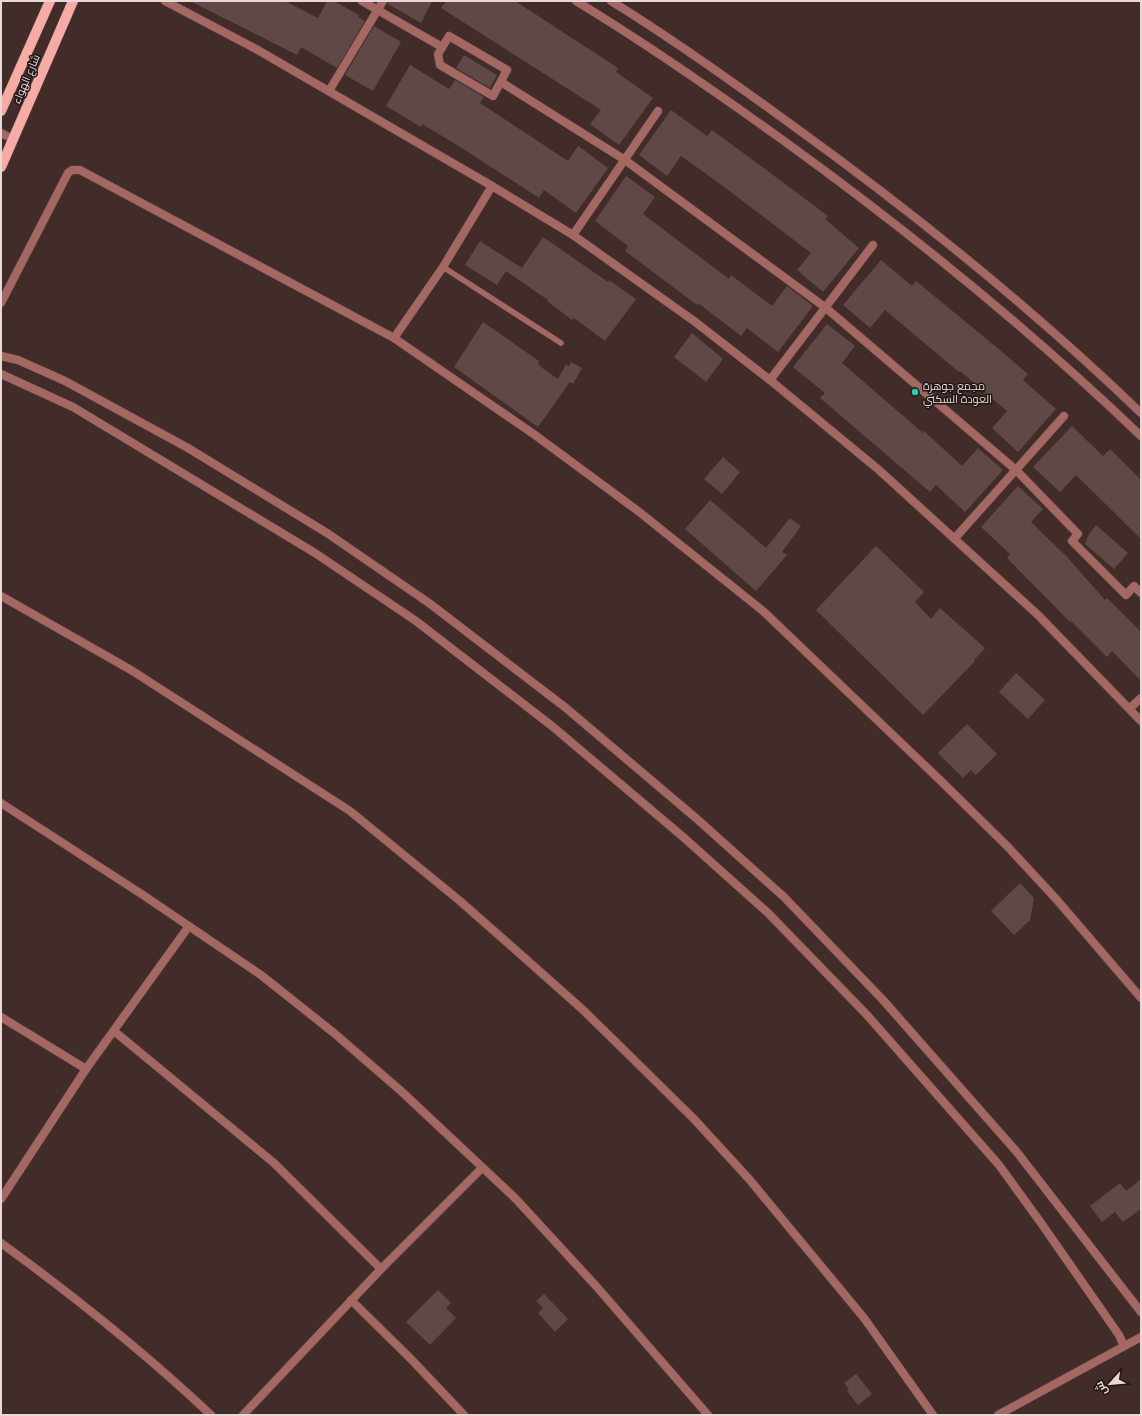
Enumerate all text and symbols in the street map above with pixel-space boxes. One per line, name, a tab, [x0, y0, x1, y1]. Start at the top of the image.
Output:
street label: شارع الهواء	[9, 52, 44, 106]
place label: مجمع جوهرة العودة السكني	[923, 379, 992, 408]
marker: مجمع جوهرة العودة السكني	[910, 387, 920, 397]
north arrow	[1090, 1364, 1130, 1404]
text: ش	[1092, 1379, 1111, 1398]

